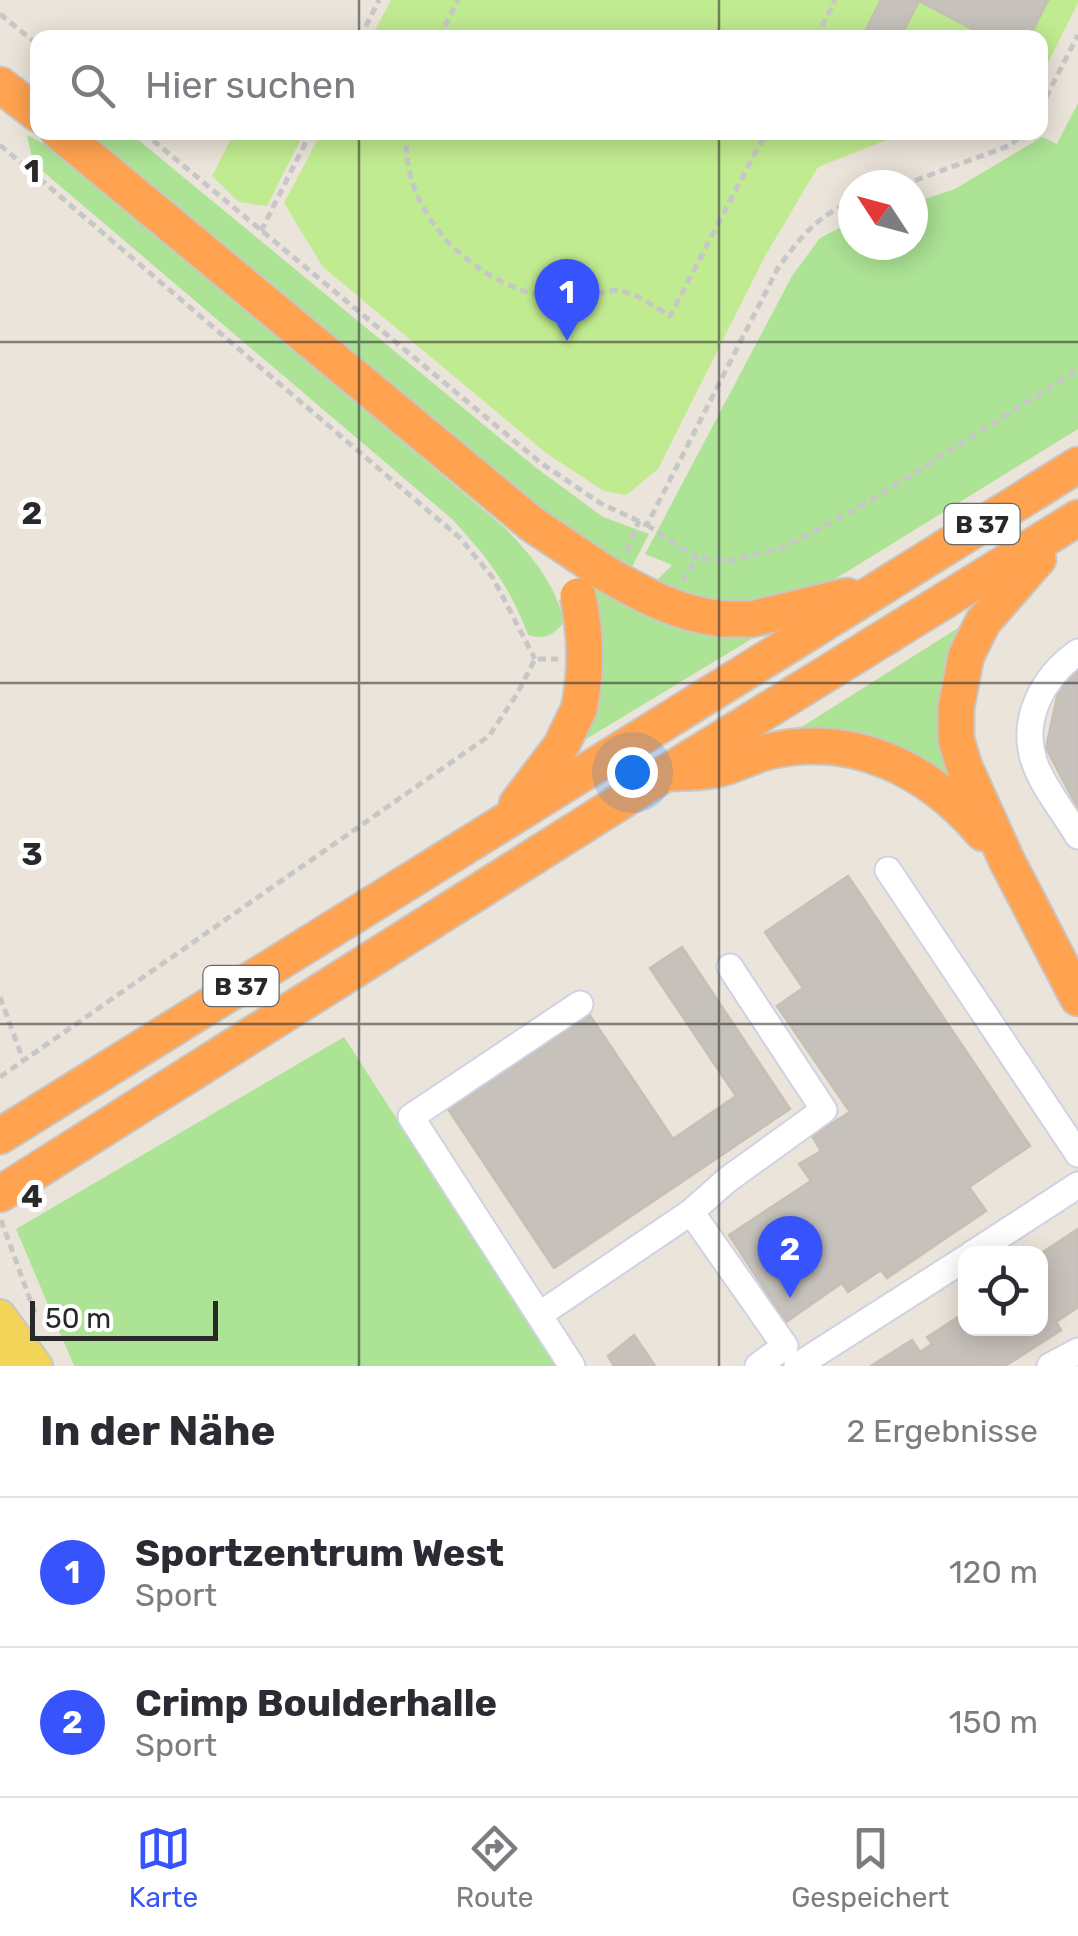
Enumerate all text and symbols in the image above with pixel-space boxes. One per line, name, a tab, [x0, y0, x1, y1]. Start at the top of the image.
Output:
search box	[30, 30, 1048, 140]
icon: search	[65, 58, 120, 113]
text: Hier suchen	[145, 62, 356, 108]
text: 1	[24, 152, 40, 190]
north arrow	[838, 170, 928, 260]
pin: 1	[534, 258, 600, 341]
text: 2	[22, 494, 42, 532]
road number: B 37	[944, 504, 1020, 544]
your location	[607, 747, 658, 798]
text: 3	[21, 835, 43, 873]
road number: B 37	[204, 966, 278, 1006]
text: 4	[21, 1177, 43, 1215]
pin: 2	[758, 1216, 822, 1298]
map controls	[958, 1246, 1048, 1336]
button: locate	[958, 1246, 1048, 1336]
scale bar	[30, 1296, 218, 1340]
text: 50 m	[45, 1302, 111, 1335]
text: In der Nähe	[40, 1406, 275, 1456]
text: 2 Ergebnisse	[846, 1412, 1038, 1450]
text: Sportzentrum West	[135, 1530, 504, 1576]
text: 1	[65, 1553, 80, 1591]
text: 120 m	[949, 1553, 1038, 1591]
text: Sport	[135, 1576, 217, 1614]
text: Crimp Boulderhalle	[135, 1680, 497, 1726]
text: 2	[62, 1703, 83, 1741]
text: 150 m	[949, 1703, 1038, 1741]
text: Sport	[135, 1726, 217, 1764]
tab: Karte	[129, 1821, 198, 1914]
tab: Route	[456, 1821, 534, 1914]
tab: Gespeichert	[791, 1821, 949, 1914]

